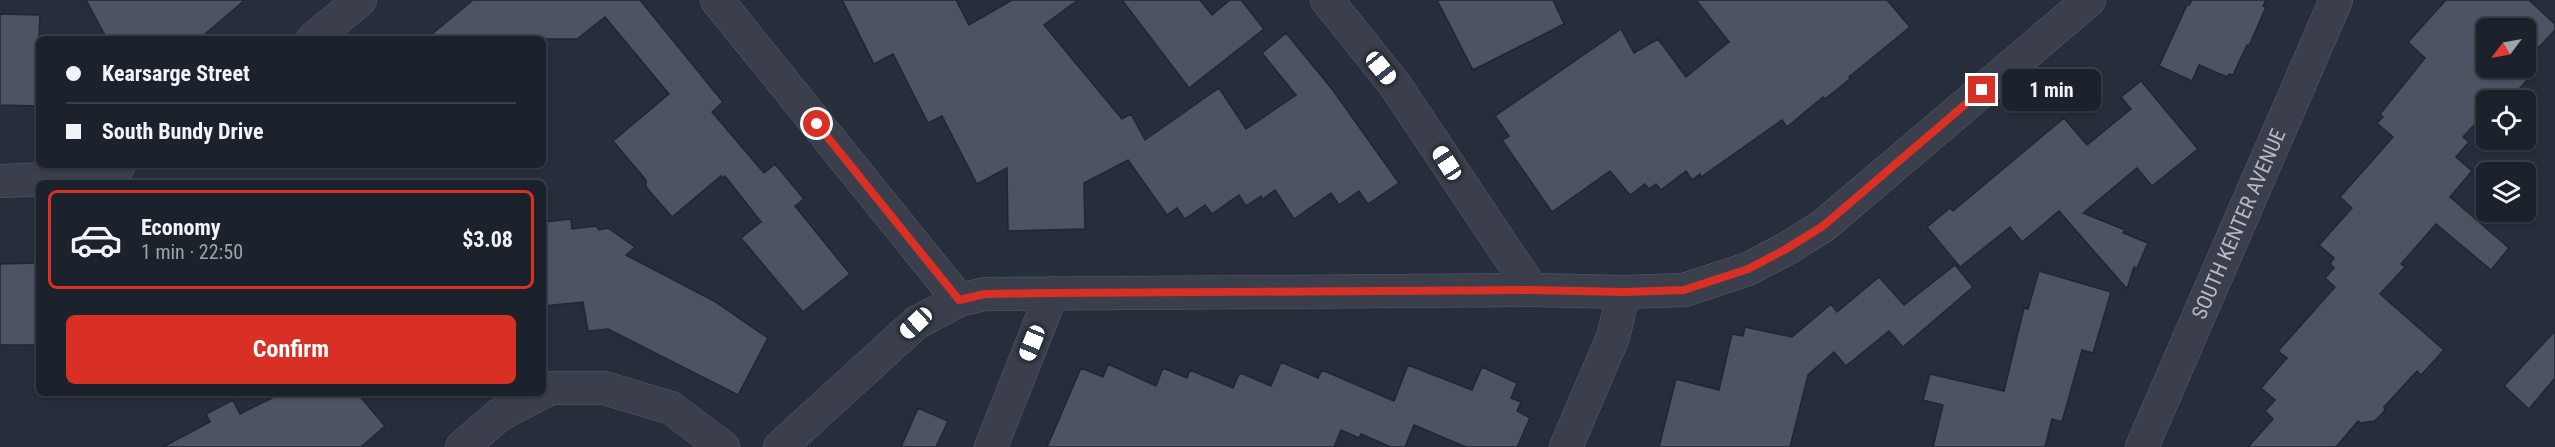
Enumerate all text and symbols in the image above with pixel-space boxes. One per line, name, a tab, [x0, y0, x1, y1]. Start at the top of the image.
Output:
north arrow	[2476, 18, 2536, 78]
map controls	[2476, 18, 2536, 222]
car	[1363, 48, 1399, 88]
text: Kearsarge Street	[102, 61, 250, 86]
callout: 1 min	[2003, 69, 2102, 111]
route end	[1968, 76, 1995, 103]
text: 1 min	[2029, 78, 2074, 102]
button: locate	[2476, 90, 2536, 150]
route start	[803, 110, 830, 137]
text: South Bundy Drive	[102, 119, 264, 144]
street label: SOUTH KENTER AVENUE	[2187, 125, 2291, 323]
car	[1430, 143, 1464, 183]
button: layers	[2476, 162, 2536, 222]
icon: car	[69, 213, 123, 267]
text: Economy	[141, 215, 221, 240]
text: $3.08	[462, 227, 513, 252]
text: 1 min · 22:50	[141, 240, 243, 264]
car	[897, 304, 935, 342]
button: Confirm	[66, 315, 516, 384]
car	[1017, 323, 1047, 363]

